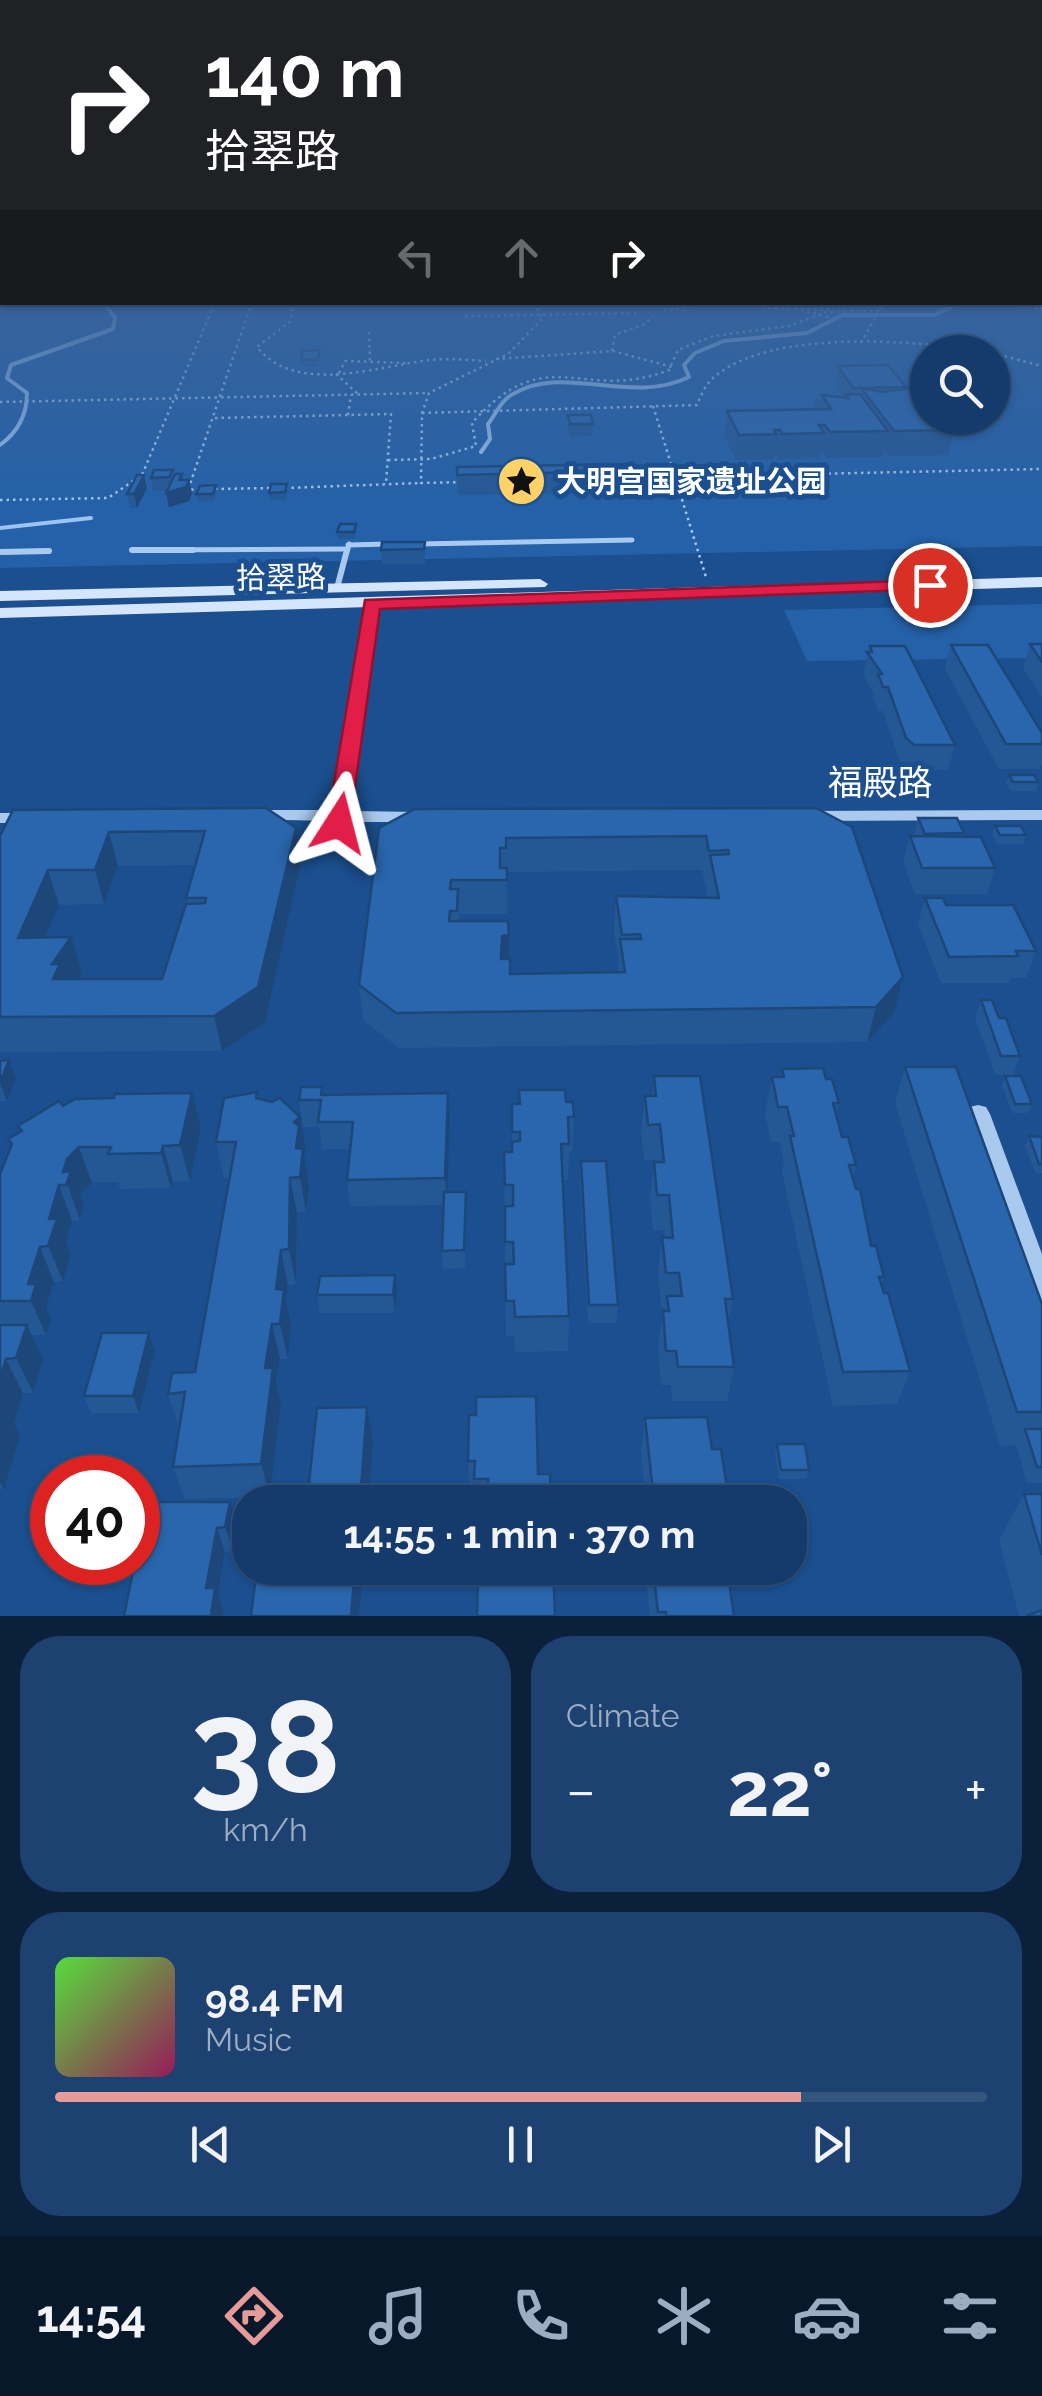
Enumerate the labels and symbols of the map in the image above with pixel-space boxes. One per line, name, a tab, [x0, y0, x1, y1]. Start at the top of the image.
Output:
place icon: 大明宫国家遗址公园	[495, 456, 547, 508]
place label: 大明宫国家遗址公园	[556, 464, 826, 499]
pin	[888, 543, 973, 628]
street label: 拾翠路	[236, 559, 326, 596]
street label: 福殿路	[827, 762, 933, 803]
position arrow	[287, 771, 391, 875]
speed limit sign: 40	[30, 1455, 160, 1585]

